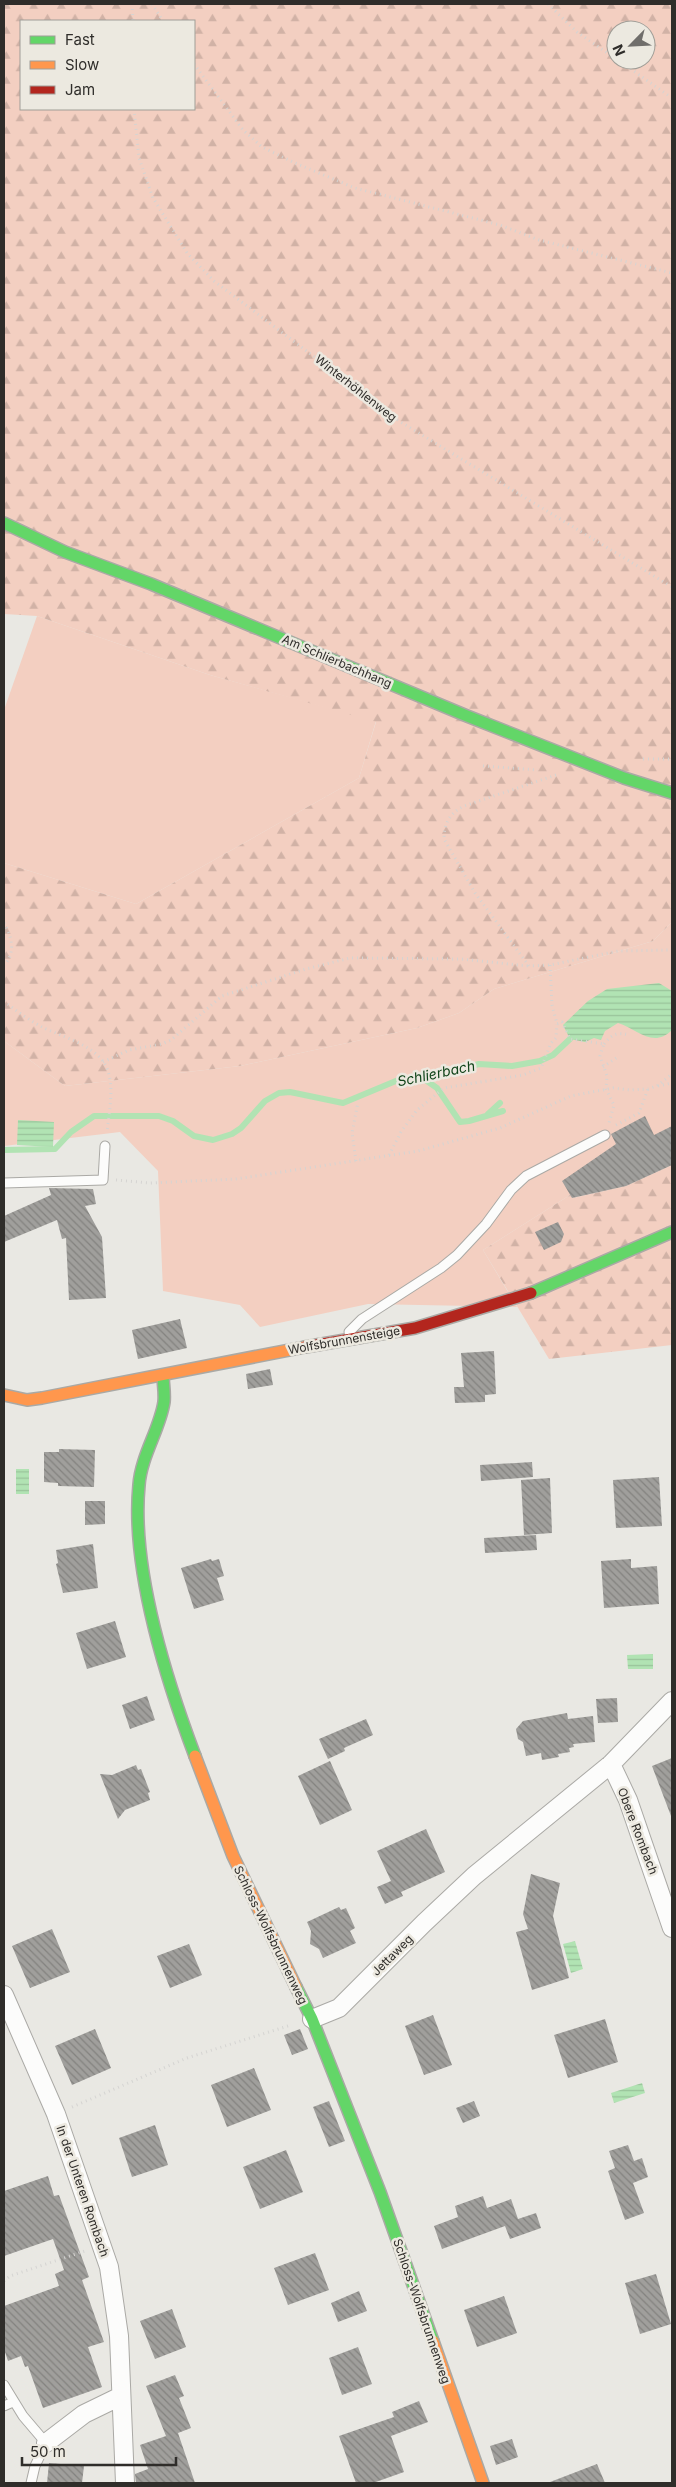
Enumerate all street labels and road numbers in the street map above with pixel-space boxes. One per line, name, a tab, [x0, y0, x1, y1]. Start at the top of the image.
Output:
street label: Winterhöhlenweg	[312, 351, 400, 425]
street label: Am Schlierbachhang	[280, 631, 394, 691]
street label: Wolfsbrunnensteige	[287, 1323, 401, 1357]
street label: Obere Rombach	[615, 1786, 661, 1876]
street label: Schloss-Wolfsbrunnenweg	[231, 1863, 311, 2007]
street label: Jettaweg	[368, 1931, 416, 1979]
street label: In der Unteren Rombach	[53, 2123, 113, 2259]
street label: Schloss-Wolfsbrunnenweg	[390, 2237, 454, 2385]

